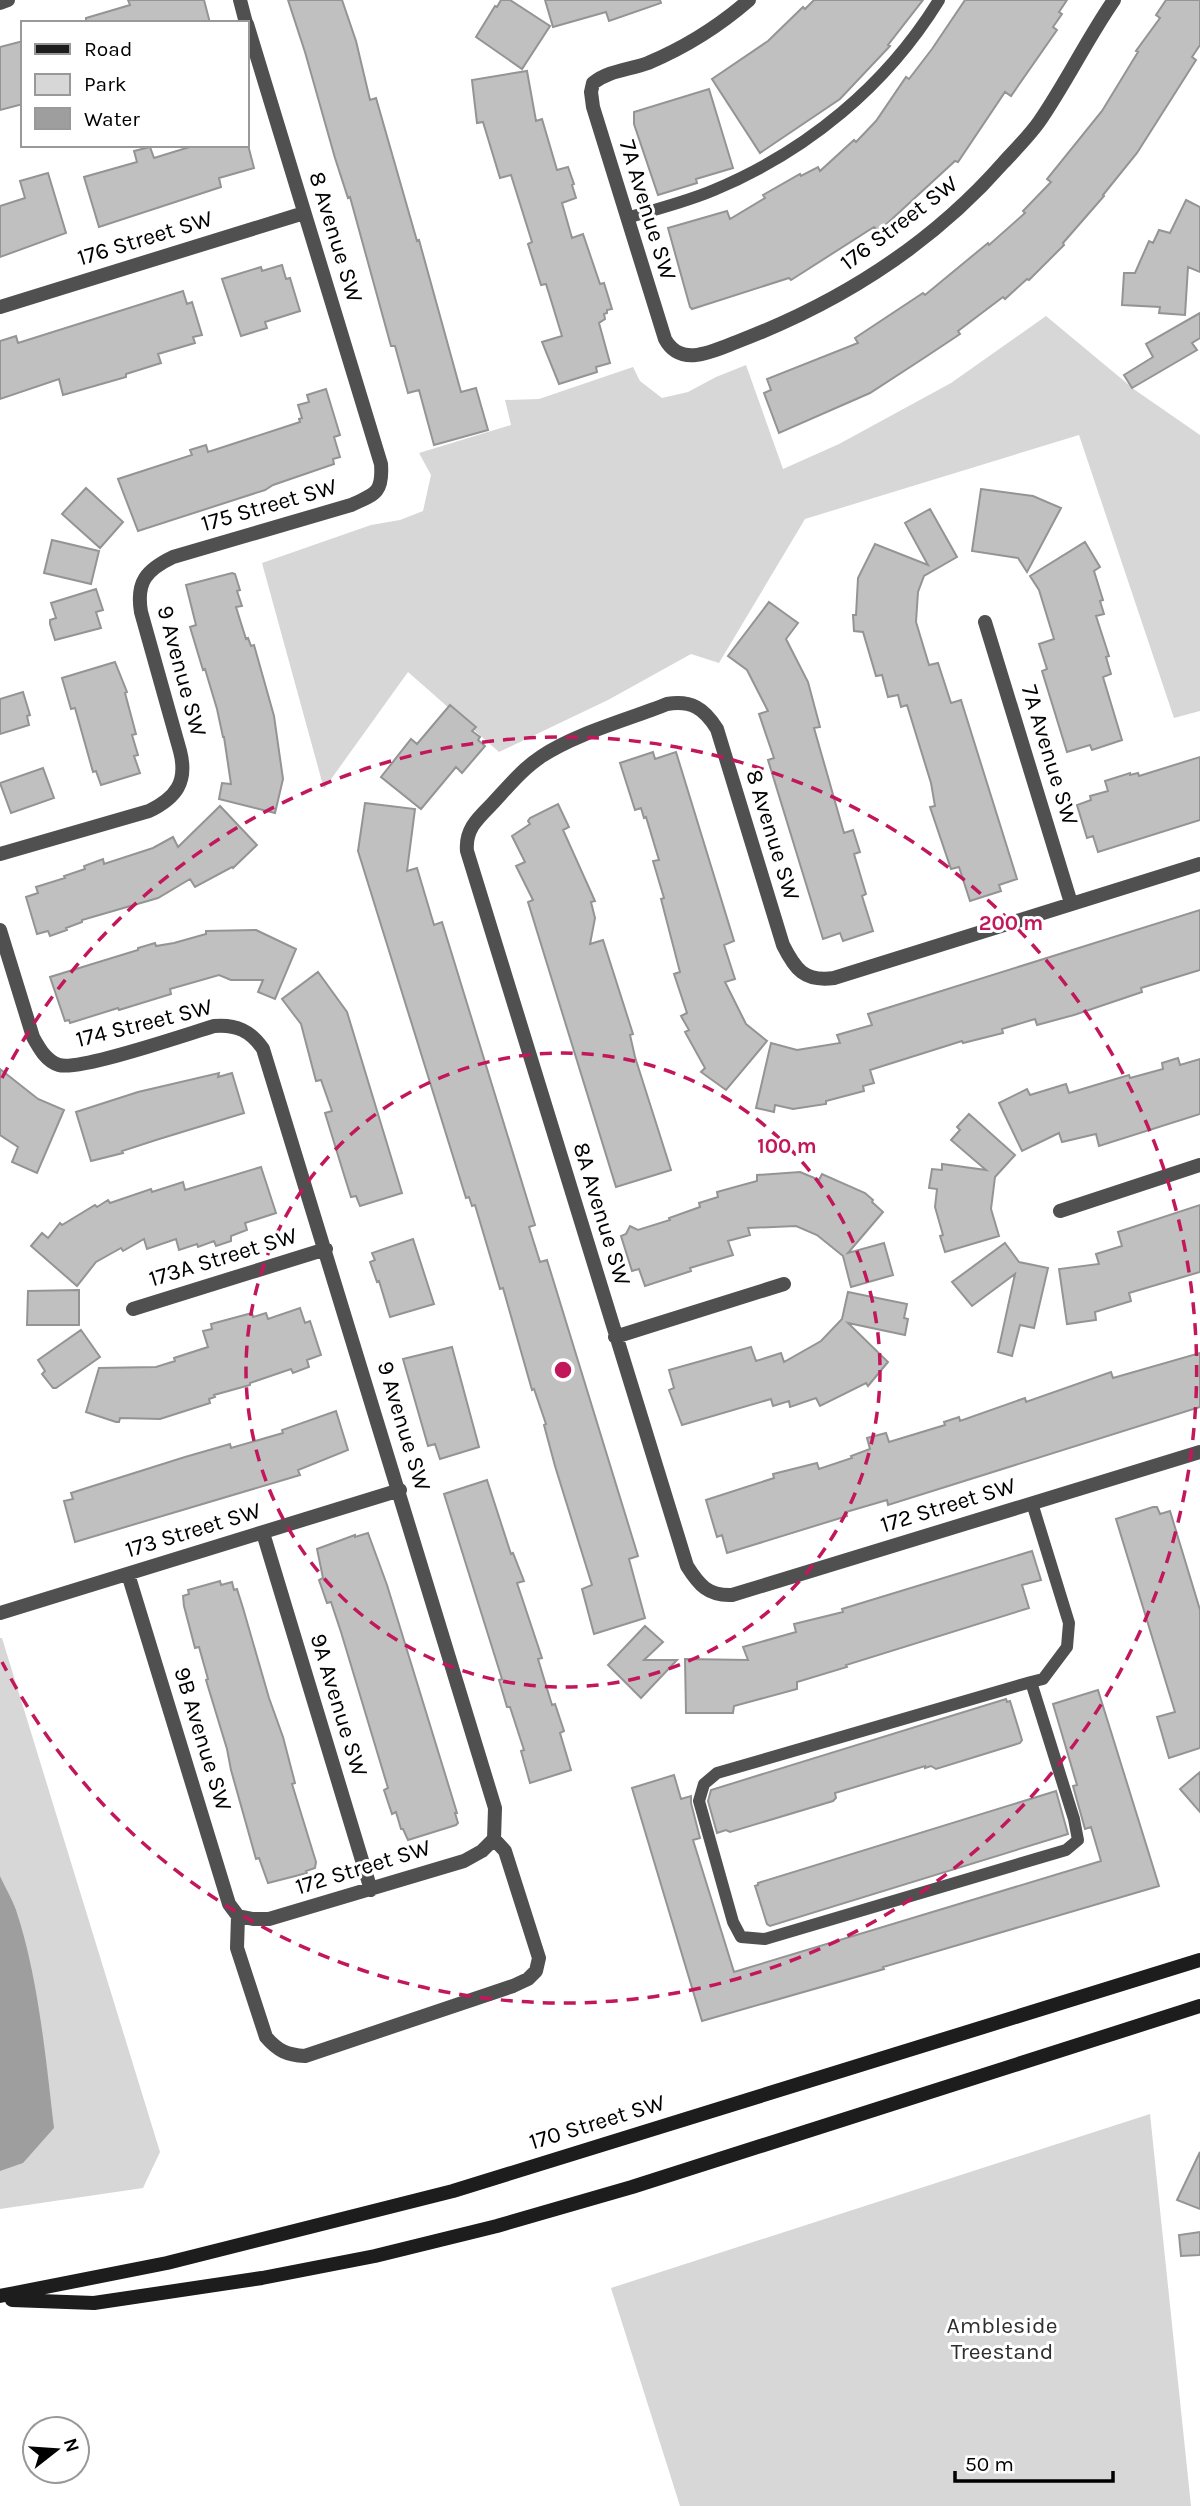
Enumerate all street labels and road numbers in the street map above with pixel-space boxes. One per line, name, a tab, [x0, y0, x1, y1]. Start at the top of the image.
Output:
street label: 7A Avenue SW	[614, 137, 682, 284]
street label: 8 Avenue SW	[303, 168, 369, 306]
street label: 176 Street SW	[835, 170, 963, 276]
street label: 176 Street SW	[74, 204, 216, 271]
street label: 175 Street SW	[198, 473, 340, 537]
street label: 9 Avenue SW	[152, 603, 213, 740]
street label: 7A Avenue SW	[1016, 682, 1084, 829]
street label: 8 Avenue SW	[740, 766, 806, 904]
street label: 174 Street SW	[73, 993, 215, 1053]
street label: 8A Avenue SW	[567, 1139, 637, 1289]
street label: 173A Street SW	[146, 1221, 301, 1292]
street label: 9 Avenue SW	[371, 1358, 437, 1495]
street label: 172 Street SW	[877, 1471, 1019, 1538]
street label: 173 Street SW	[122, 1496, 265, 1563]
street label: 9A Avenue SW	[305, 1630, 374, 1780]
street label: 9B Avenue SW	[168, 1664, 238, 1814]
street label: 172 Street SW	[292, 1833, 434, 1900]
street label: 170 Street SW	[526, 2088, 669, 2155]

